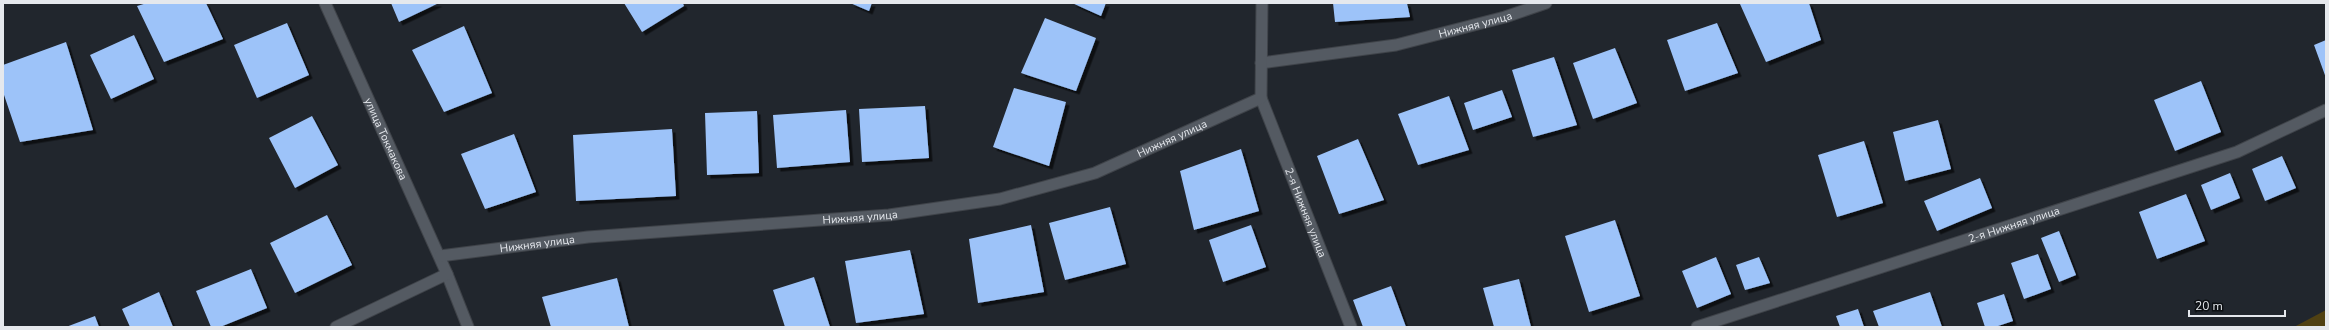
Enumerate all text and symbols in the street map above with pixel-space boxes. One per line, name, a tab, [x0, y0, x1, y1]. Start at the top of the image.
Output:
street label: Нижняя улица	[1437, 8, 1514, 41]
street label: улица Токмакова	[361, 95, 411, 182]
street label: Нижняя улица	[1134, 116, 1209, 161]
street label: 2-я Нижняя улица	[1282, 165, 1330, 260]
street label: 2-я Нижняя улица	[1966, 202, 2062, 246]
street label: Нижняя улица	[822, 206, 899, 227]
street label: Нижняя улица	[499, 231, 576, 256]
scale bar	[2189, 292, 2285, 318]
text: 20 m	[2195, 298, 2223, 314]

